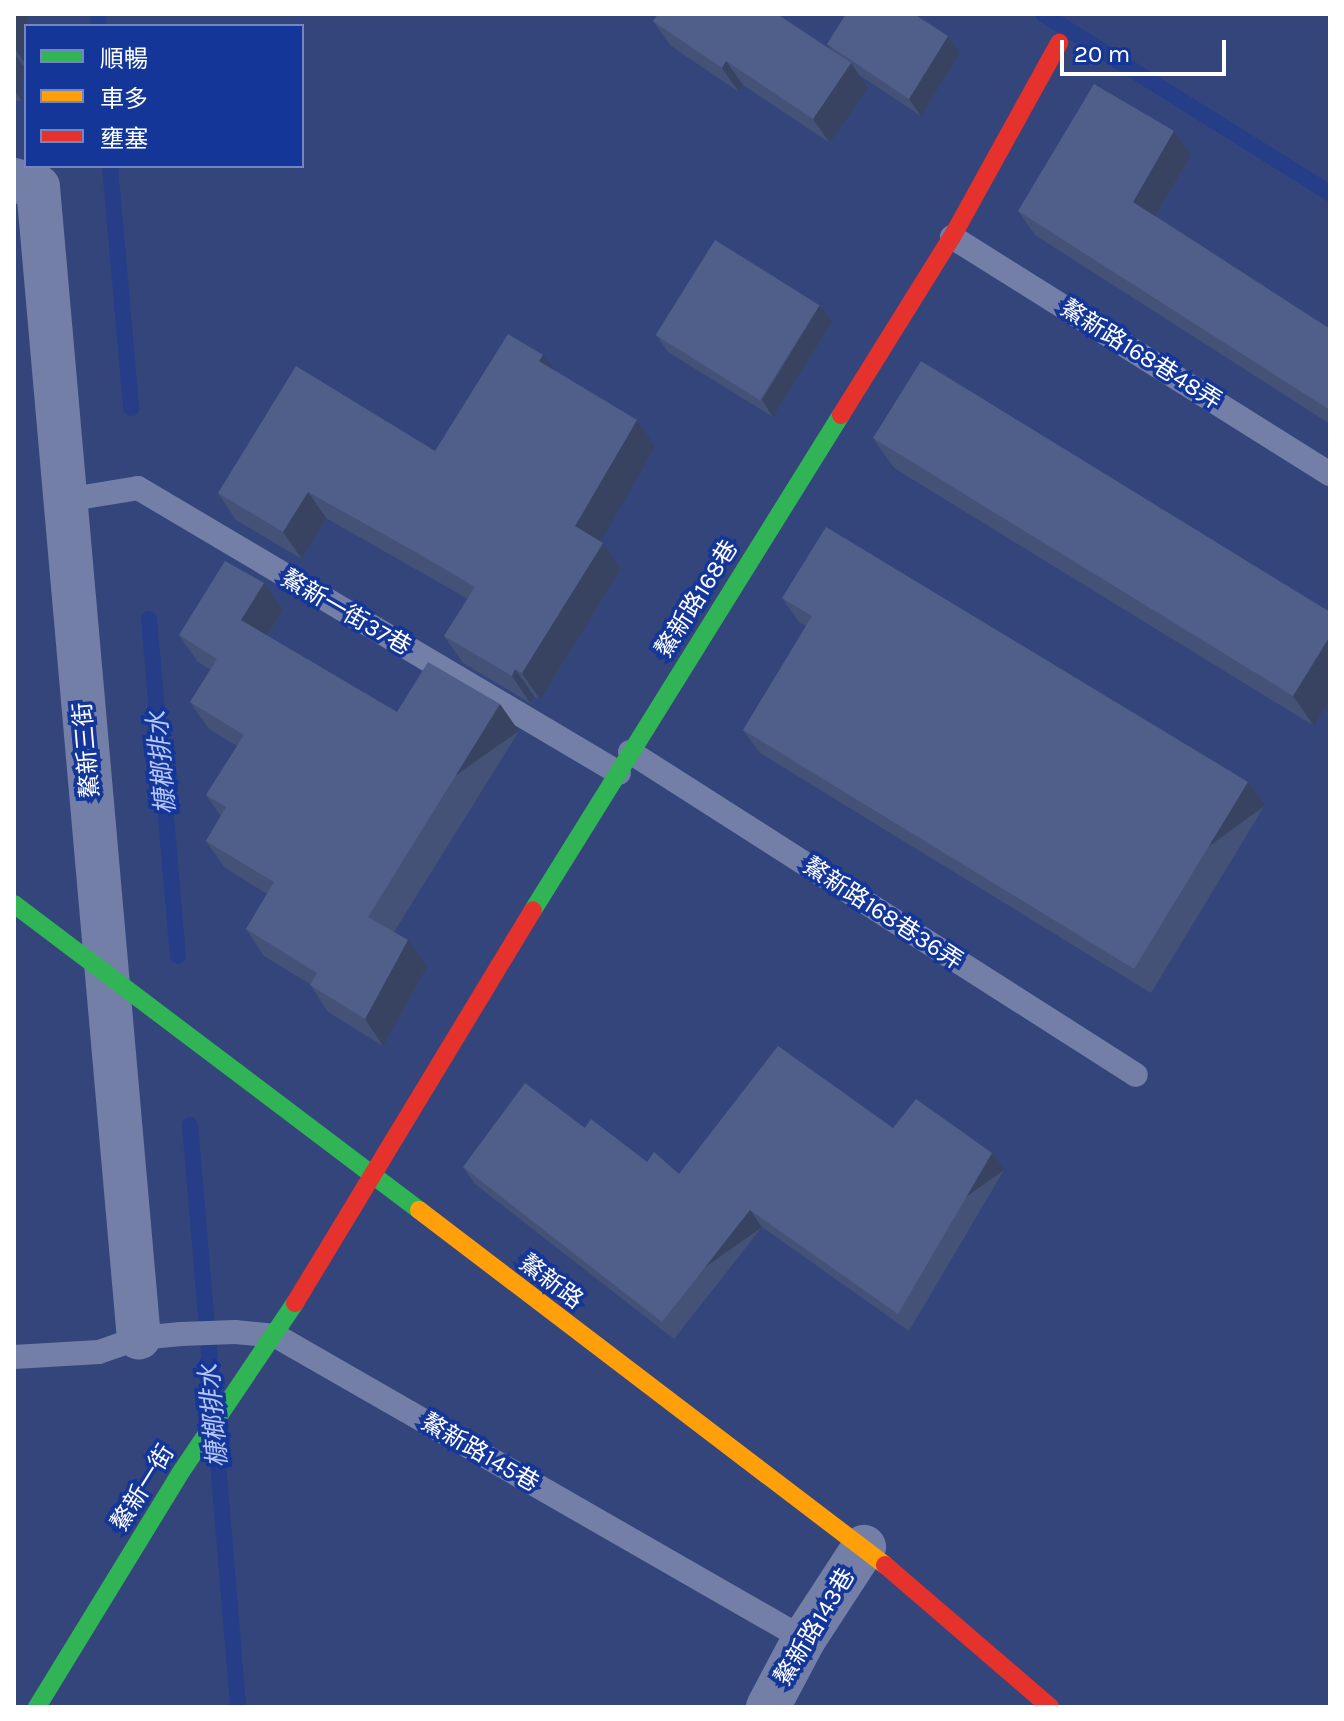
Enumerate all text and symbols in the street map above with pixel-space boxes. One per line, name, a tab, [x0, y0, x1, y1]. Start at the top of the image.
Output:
legend	[24, 24, 304, 168]
scale bar	[1064, 24, 1230, 74]
text: 20 m	[1074, 40, 1130, 68]
text: 順暢	[100, 45, 148, 73]
text: 車多	[100, 85, 148, 113]
text: 壅塞	[100, 125, 148, 153]
street label: 鰲新路168巷48弄	[1055, 294, 1227, 416]
street label: 鰲新路168巷	[650, 535, 744, 663]
street label: 鰲新一街37巷	[276, 564, 416, 662]
street label: 鰲新三街	[68, 701, 106, 799]
water label: 槺榔排水	[142, 710, 182, 816]
street label: 鰲新路168巷36弄	[798, 852, 968, 976]
street label: 鰲新路	[514, 1249, 588, 1315]
water label: 槺榔排水	[194, 1363, 234, 1469]
street label: 鰲新路145巷	[416, 1408, 544, 1498]
street label: 鰲新一街	[105, 1440, 181, 1536]
street label: 鰲新路143巷	[769, 1563, 861, 1691]

